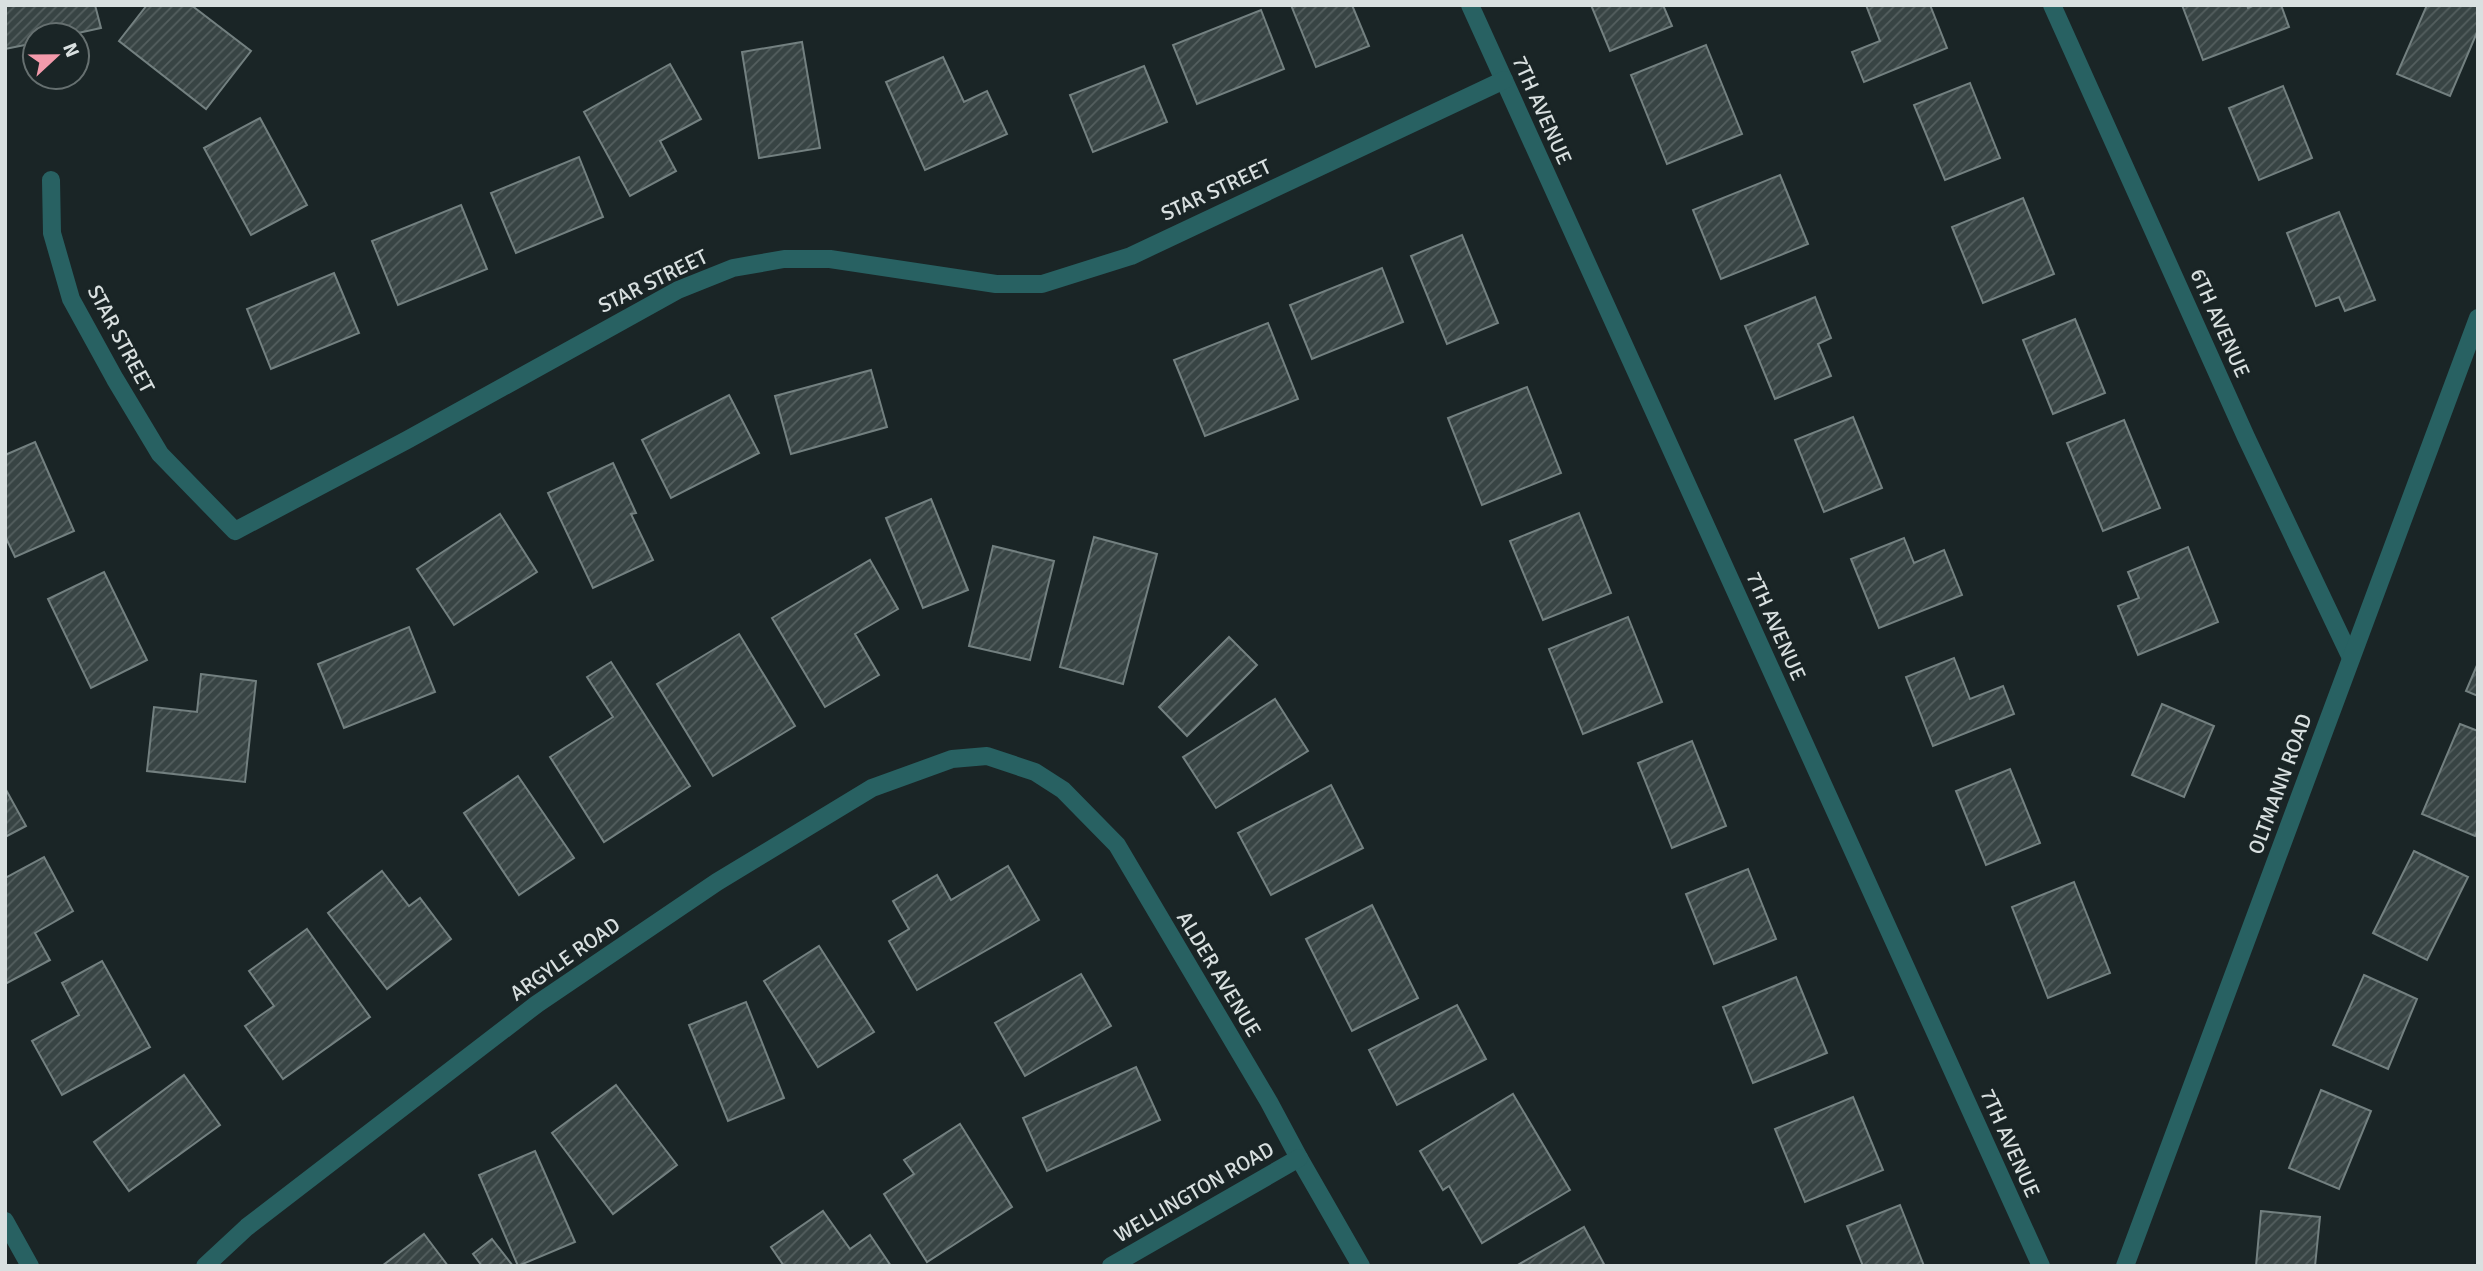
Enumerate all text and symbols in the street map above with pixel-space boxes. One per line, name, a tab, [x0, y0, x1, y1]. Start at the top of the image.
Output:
north arrow	[21, 21, 91, 91]
text: N	[57, 39, 84, 61]
street label: 7TH AVENUE	[1506, 52, 1578, 168]
street label: STAR STREET	[1157, 153, 1276, 227]
street label: STAR STREET	[594, 243, 712, 319]
street label: 6TH AVENUE	[2184, 265, 2256, 381]
street label: STAR STREET	[82, 281, 161, 398]
street label: 7TH AVENUE	[1740, 568, 1812, 684]
street label: OLTMANN ROAD	[2243, 710, 2317, 858]
street label: ALDER AVENUE	[1171, 906, 1267, 1042]
street label: ARGYLE ROAD	[505, 911, 625, 1007]
street label: 7TH AVENUE	[1974, 1085, 2046, 1201]
street label: WELLINGTON ROAD	[1110, 1136, 1278, 1248]

